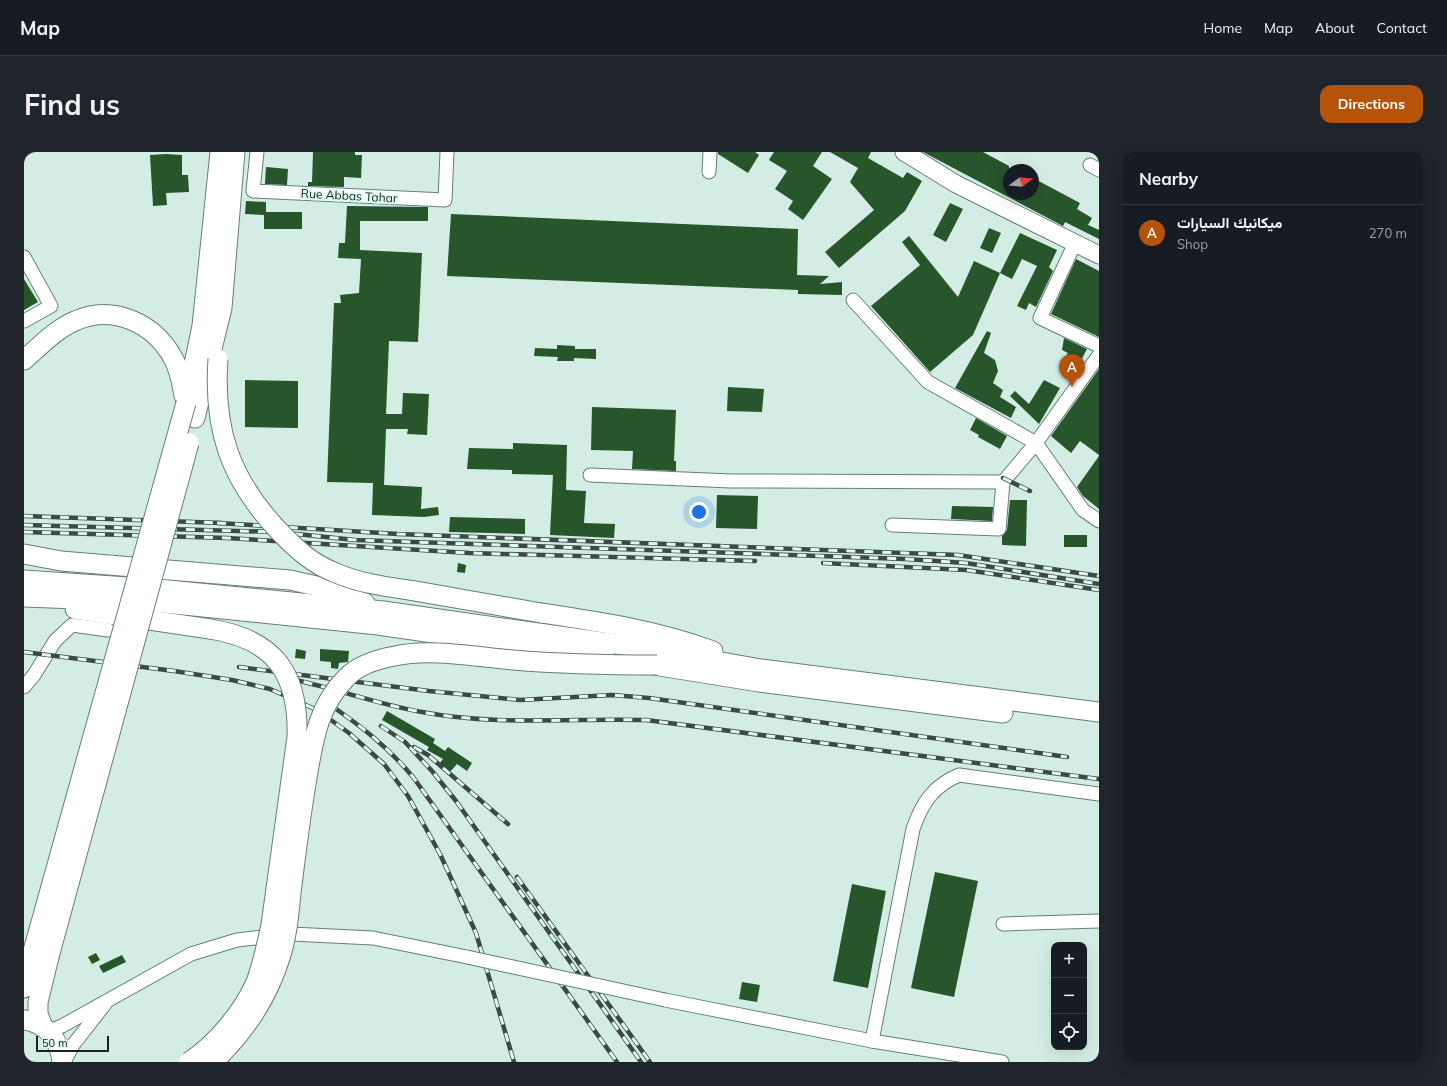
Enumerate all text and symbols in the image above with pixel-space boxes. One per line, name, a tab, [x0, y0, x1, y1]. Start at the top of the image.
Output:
text: Map	[20, 16, 60, 40]
text: Home	[1203, 19, 1242, 37]
text: Map	[1264, 19, 1293, 37]
text: About	[1315, 19, 1355, 37]
text: Contact	[1377, 19, 1427, 37]
button: Directions	[1320, 85, 1423, 123]
text: Find us	[24, 87, 120, 122]
north arrow	[1003, 164, 1039, 200]
text: Nearby	[1139, 168, 1198, 189]
street label: Rue Abbas Tahar	[300, 185, 398, 206]
text: ميكانيك السيارات	[1177, 213, 1282, 232]
text: A	[1147, 225, 1157, 241]
text: 270 m	[1369, 225, 1407, 241]
text: Shop	[1177, 236, 1208, 252]
pin: A	[1059, 354, 1085, 387]
your location	[689, 502, 709, 522]
map controls	[1051, 942, 1087, 1050]
button: +	[1051, 942, 1087, 978]
button: −	[1051, 978, 1087, 1014]
button: locate	[1051, 1014, 1087, 1050]
scale bar	[36, 1034, 109, 1053]
text: 50 m	[42, 1036, 68, 1050]

